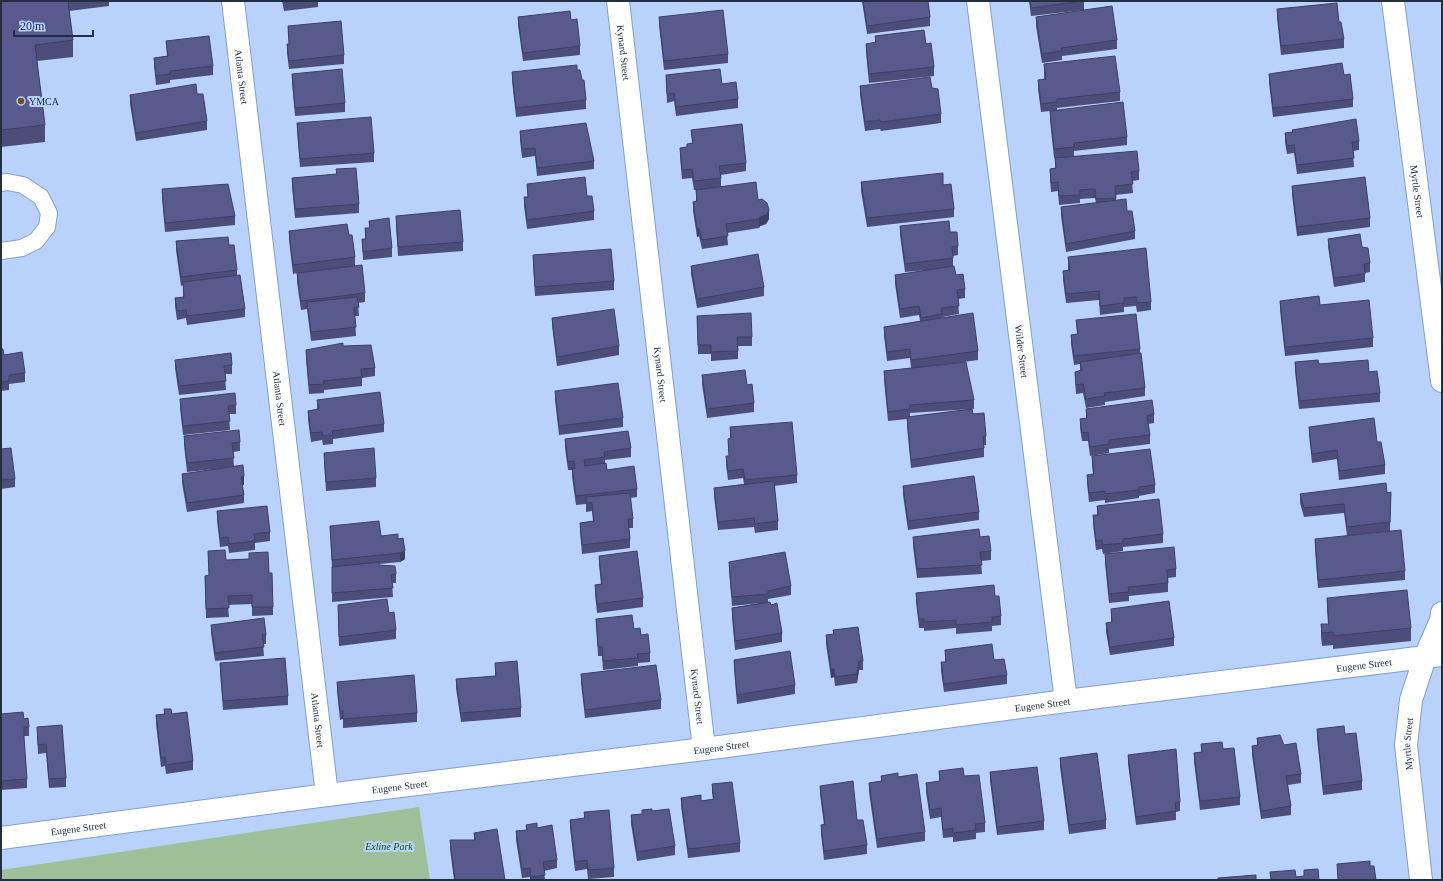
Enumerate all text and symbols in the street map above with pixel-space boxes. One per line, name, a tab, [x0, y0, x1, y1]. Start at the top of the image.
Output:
scale bar	[14, 12, 93, 38]
text: 20 m	[20, 19, 45, 33]
street label: Kynard Street	[615, 24, 633, 81]
street label: Atlanta Street	[233, 48, 251, 105]
marker: YMCA	[16, 96, 26, 106]
place label: YMCA	[29, 96, 60, 107]
street label: Myrtle Street	[1409, 164, 1426, 219]
street label: Wilder Street	[1013, 324, 1031, 379]
street label: Kynard Street	[652, 346, 670, 403]
street label: Atlanta Street	[271, 370, 289, 427]
street label: Eugene Street	[1336, 656, 1393, 673]
street label: Kynard Street	[689, 668, 707, 725]
street label: Atlanta Street	[309, 692, 327, 748]
street label: Eugene Street	[1014, 695, 1071, 713]
street label: Myrtle Street	[1400, 717, 1415, 771]
street label: Eugene Street	[693, 738, 750, 756]
street label: Eugene Street	[371, 777, 428, 795]
street label: Eugene Street	[50, 819, 107, 837]
park label: Exline Park	[364, 841, 413, 852]

